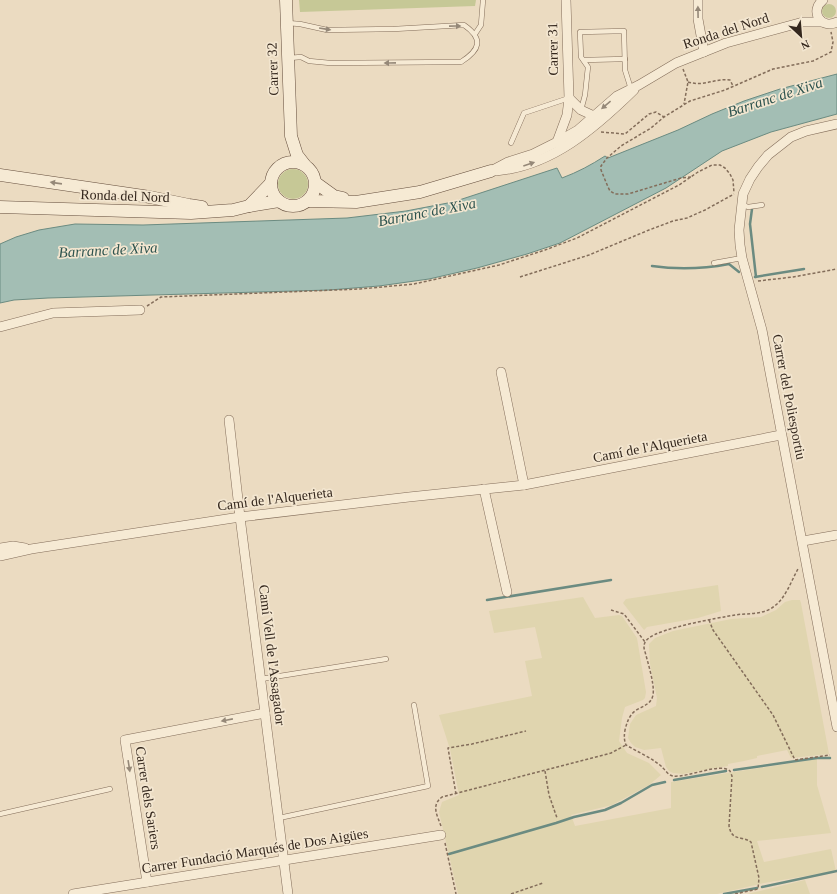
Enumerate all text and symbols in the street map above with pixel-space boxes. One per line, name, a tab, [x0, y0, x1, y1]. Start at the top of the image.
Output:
one-way arrow	[695, 5, 701, 18]
street label: Ronda del Nord	[681, 10, 771, 52]
north arrow	[781, 16, 821, 56]
one-way arrow	[449, 22, 461, 29]
street label: Carrer 31	[545, 22, 561, 76]
one-way arrow	[319, 26, 331, 32]
text: N	[799, 38, 812, 52]
street label: Carrer 32	[265, 42, 281, 96]
one-way arrow	[383, 60, 396, 66]
water label: Barranc de Xiva	[725, 74, 825, 120]
one-way arrow	[601, 101, 612, 110]
one-way arrow	[523, 160, 535, 166]
one-way arrow	[50, 180, 62, 186]
street label: Ronda del Nord	[80, 187, 170, 205]
water label: Barranc de Xiva	[377, 195, 477, 229]
water label: Barranc de Xiva	[58, 239, 158, 261]
street label: Carrer del Poliesportiu	[769, 333, 809, 461]
street label: Camí de l'Alquerieta	[592, 428, 709, 465]
street label: Camí de l'Alquerieta	[216, 484, 334, 514]
street label: Camí Vell de l'Assagador	[256, 584, 288, 727]
one-way arrow	[221, 717, 233, 723]
street label: Carrer dels Sariers	[132, 745, 164, 851]
one-way arrow	[126, 760, 132, 772]
street label: Carrer Fundació Marqués de Dos Aigües	[141, 826, 369, 876]

